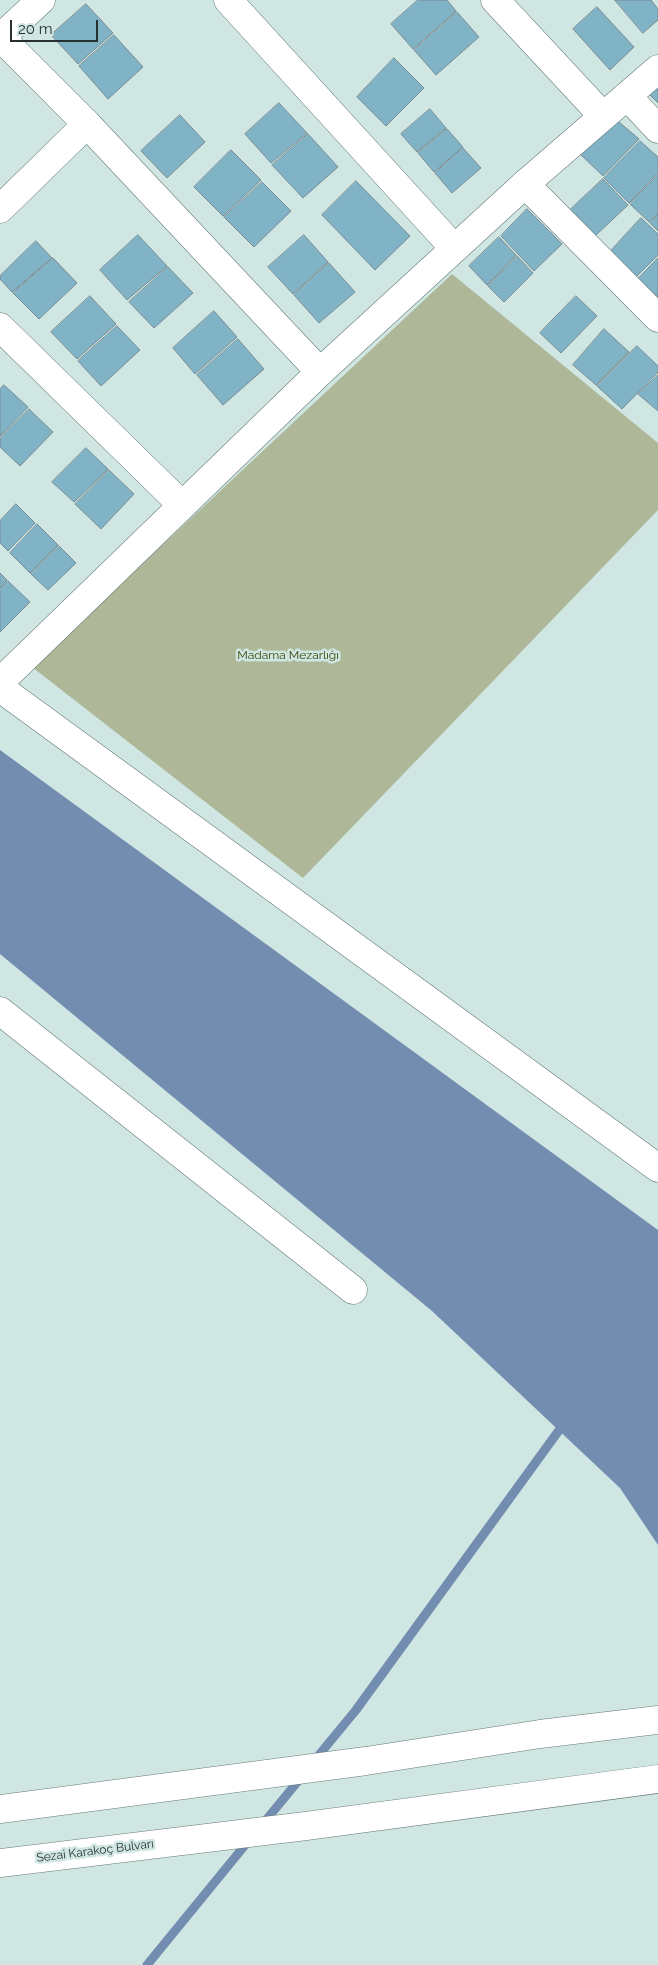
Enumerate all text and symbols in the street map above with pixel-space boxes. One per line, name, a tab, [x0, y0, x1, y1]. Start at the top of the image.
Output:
scale bar	[12, 10, 100, 42]
text: 20 m	[18, 20, 53, 38]
park label: Madama Mezarlığı	[237, 648, 339, 662]
street label: Sezai Karakoç Bulvarı	[36, 1837, 154, 1865]

